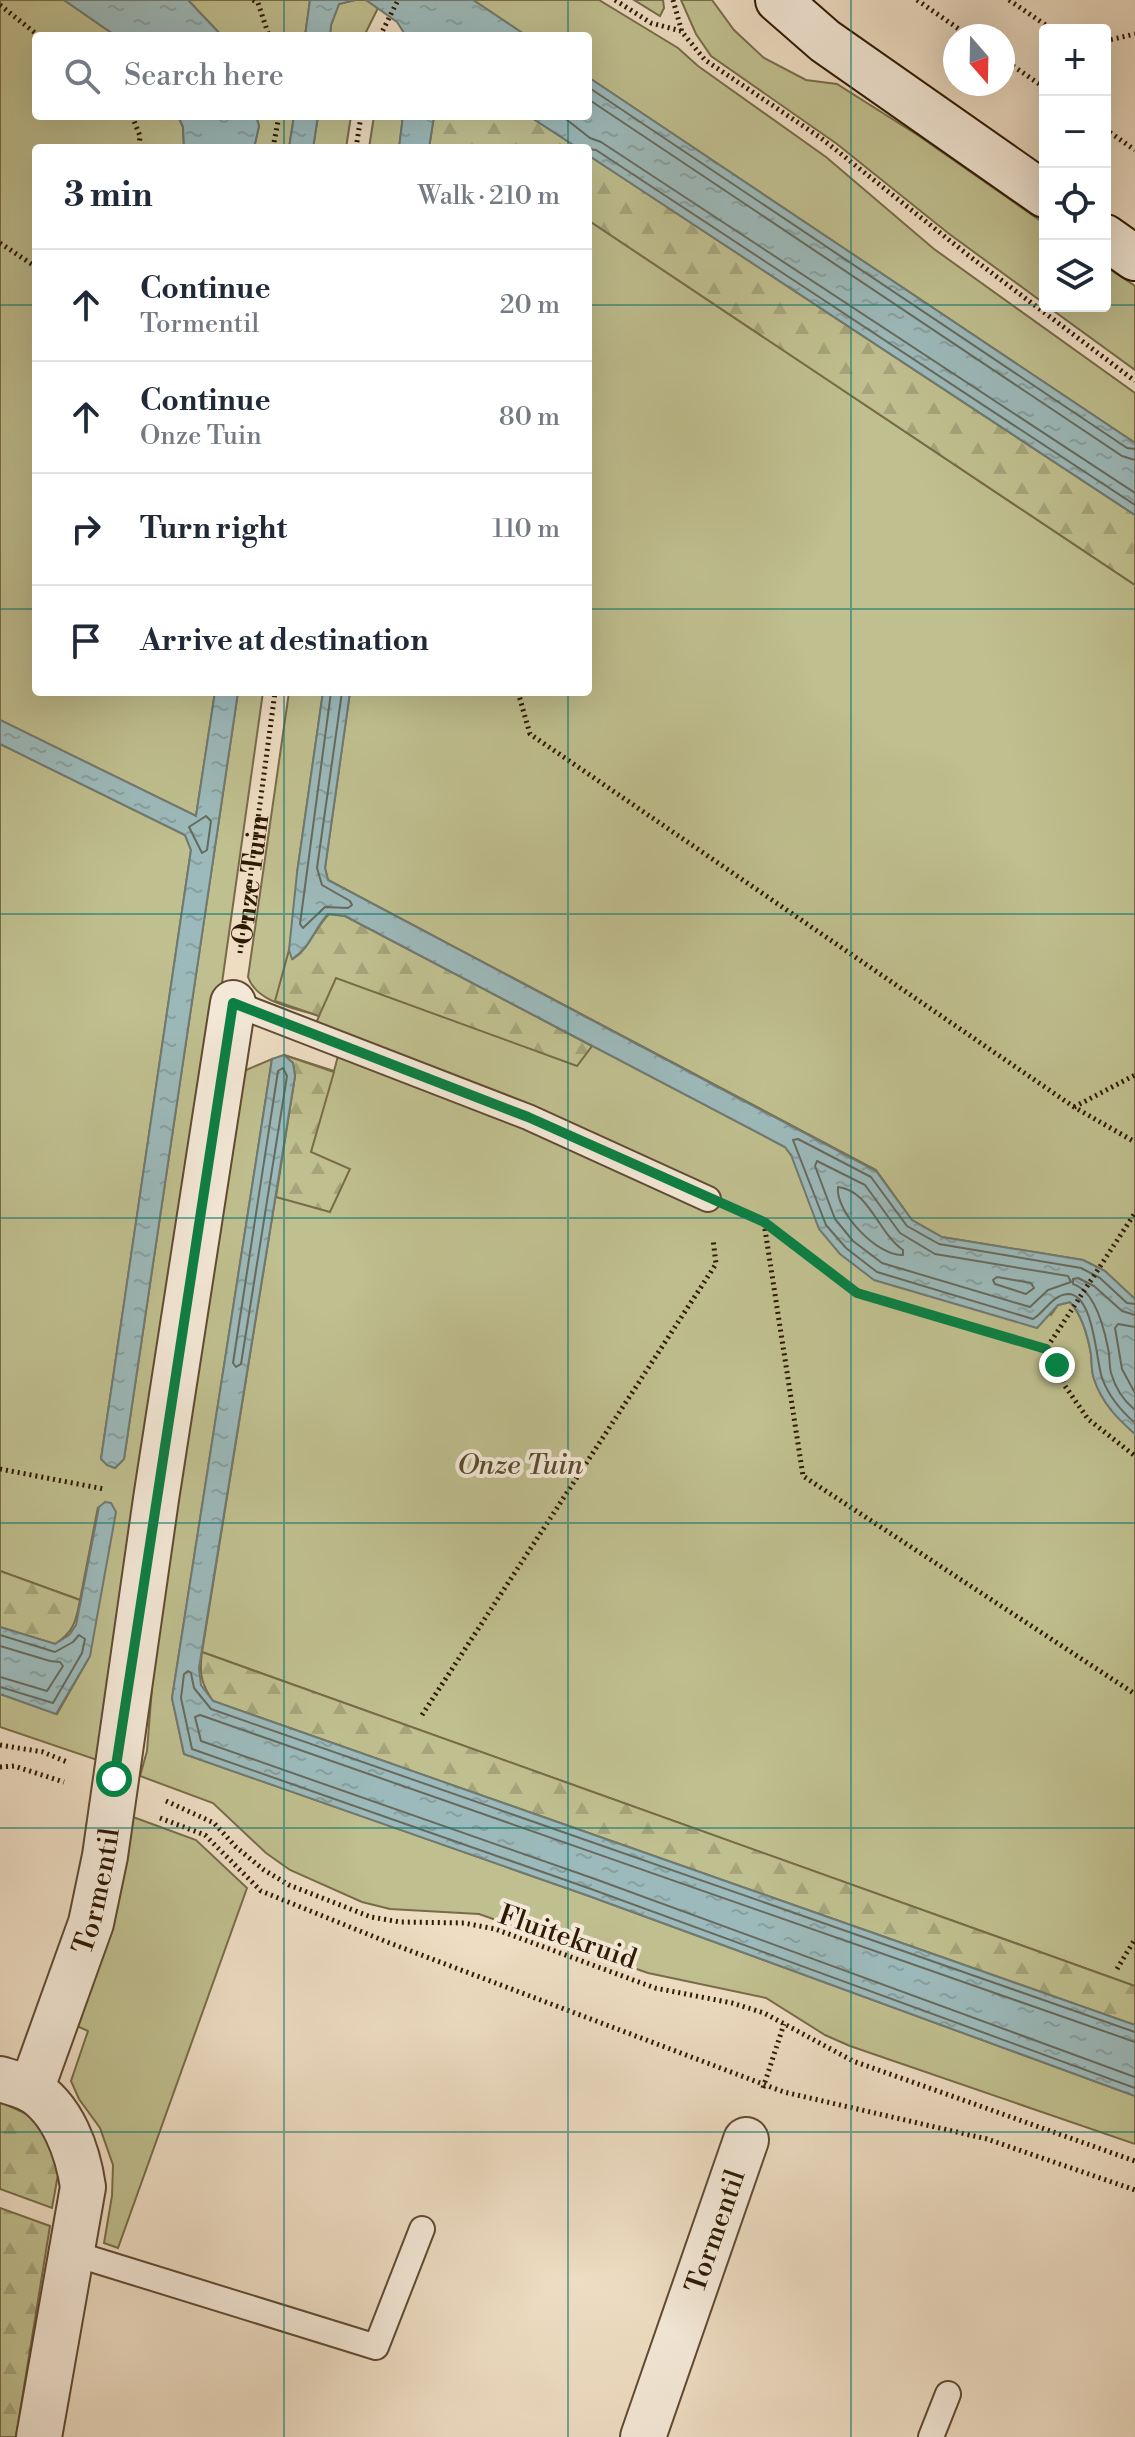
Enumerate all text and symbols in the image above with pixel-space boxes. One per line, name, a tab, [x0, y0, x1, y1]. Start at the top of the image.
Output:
north arrow	[943, 24, 1015, 96]
map controls	[1039, 24, 1111, 312]
button: +	[1039, 24, 1111, 96]
search box	[32, 32, 592, 120]
icon: search	[60, 54, 104, 98]
text: Search here	[124, 57, 284, 95]
button: −	[1039, 96, 1111, 168]
button: locate	[1039, 168, 1111, 240]
text: 3 min	[64, 175, 153, 217]
text: Walk · 210 m	[418, 180, 560, 212]
button: layers	[1039, 240, 1111, 312]
text: Continue	[140, 270, 271, 308]
icon: ahead	[64, 283, 108, 327]
text: 20 m	[500, 289, 560, 321]
text: Tormentil	[140, 308, 259, 340]
text: Continue	[140, 382, 271, 420]
icon: ahead	[64, 395, 108, 439]
text: 80 m	[499, 401, 560, 433]
text: Onze Tuin	[140, 420, 262, 452]
icon: right	[64, 507, 108, 551]
text: Turn right	[140, 510, 287, 548]
text: 110 m	[492, 513, 560, 545]
icon: arrive	[64, 619, 108, 663]
text: Arrive at destination	[140, 622, 429, 660]
street label: Onze Tuin	[225, 812, 277, 947]
route end	[1039, 1347, 1075, 1383]
park label: Onze Tuin	[457, 1448, 583, 1483]
route start	[96, 1761, 132, 1797]
street label: Tormentil	[65, 1826, 128, 1959]
street label: Fluitekruid	[494, 1897, 641, 1977]
street label: Tormentil	[678, 2165, 753, 2298]

